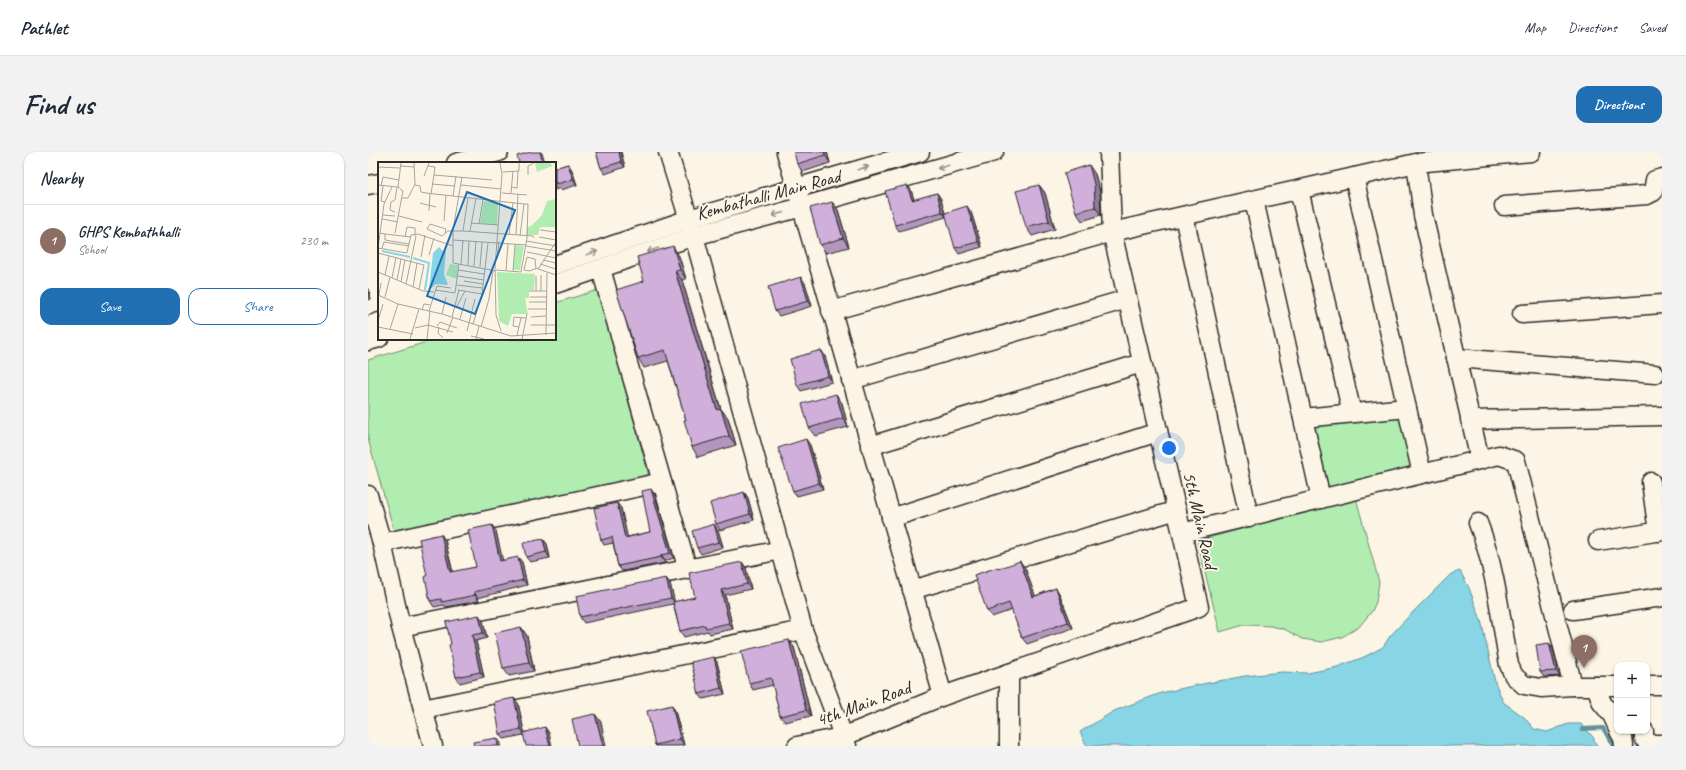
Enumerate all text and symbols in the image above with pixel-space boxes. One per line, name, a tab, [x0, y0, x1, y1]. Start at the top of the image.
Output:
text: Pathlet	[20, 16, 68, 40]
text: Map	[1525, 19, 1546, 36]
text: Directions	[1568, 19, 1617, 36]
text: Saved	[1639, 19, 1666, 36]
button: Directions	[1576, 86, 1662, 123]
text: Find us	[24, 87, 94, 122]
inset map	[378, 162, 556, 340]
street label: Kembathalli Main Road	[694, 163, 846, 226]
one-way arrow	[856, 164, 869, 171]
one-way arrow	[937, 164, 950, 171]
text: Nearby	[40, 168, 83, 189]
one-way arrow	[772, 210, 785, 218]
text: GHPS Kembathhalli	[78, 223, 179, 242]
text: 1	[50, 233, 56, 249]
text: 230 m	[300, 233, 328, 249]
text: School	[78, 242, 106, 258]
one-way arrow	[648, 247, 660, 255]
one-way arrow	[586, 248, 598, 256]
button: Save	[40, 288, 180, 325]
button: Share	[188, 288, 328, 325]
your location	[1159, 438, 1179, 458]
street label: 5th Main Road	[1177, 469, 1224, 574]
pin: 1	[1571, 635, 1597, 668]
map controls	[1614, 662, 1650, 734]
button: +	[1614, 662, 1650, 698]
street label: 4th Main Road	[813, 675, 917, 732]
button: −	[1614, 698, 1650, 734]

